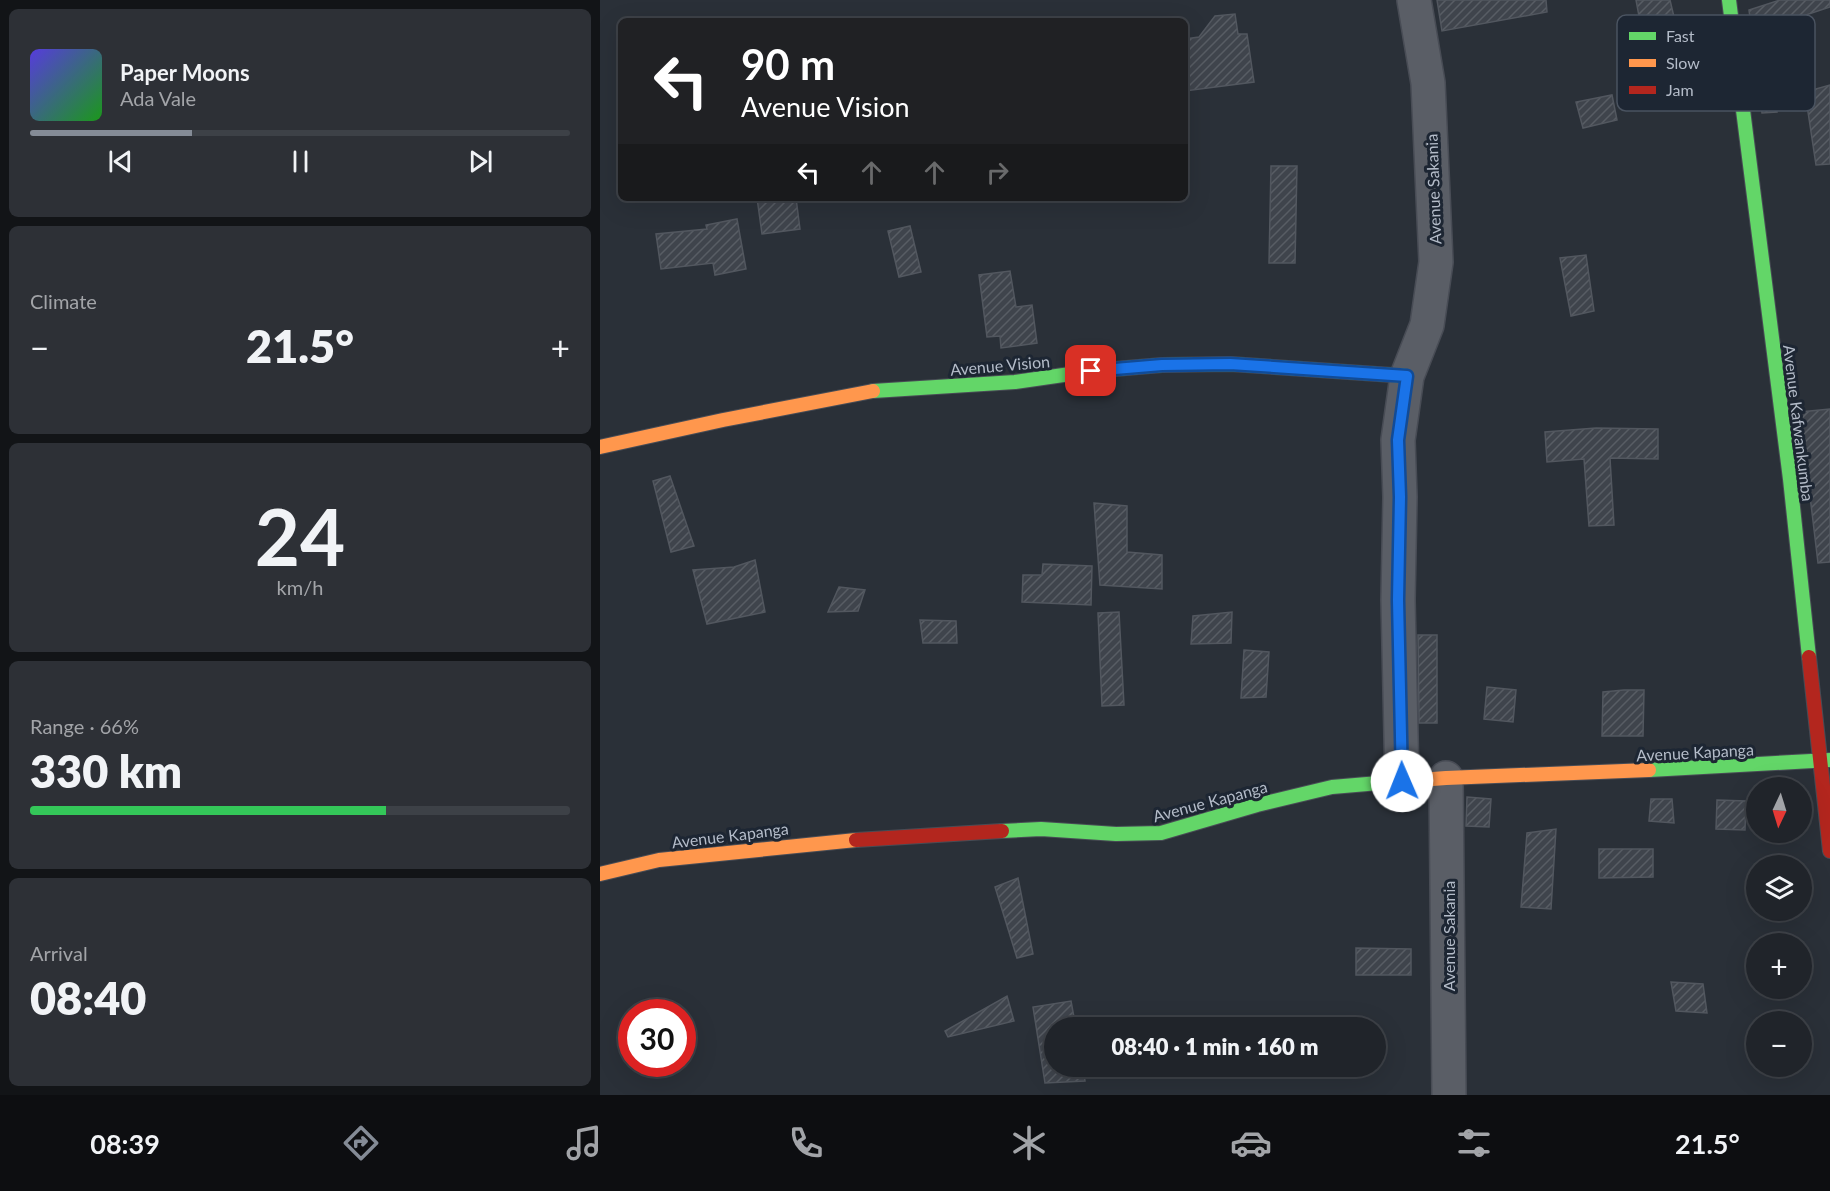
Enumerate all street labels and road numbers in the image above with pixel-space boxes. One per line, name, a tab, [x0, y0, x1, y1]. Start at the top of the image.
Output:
street label: Avenue Sakania	[1422, 134, 1444, 244]
street label: Avenue Kafwankumba	[1780, 344, 1818, 502]
street label: Avenue Vision	[949, 351, 1051, 379]
street label: Avenue Kapanga	[1636, 739, 1754, 765]
street label: Avenue Kapanga	[1151, 777, 1269, 825]
street label: Avenue Kapanga	[670, 818, 790, 852]
street label: Avenue Sakania	[1439, 881, 1458, 991]

